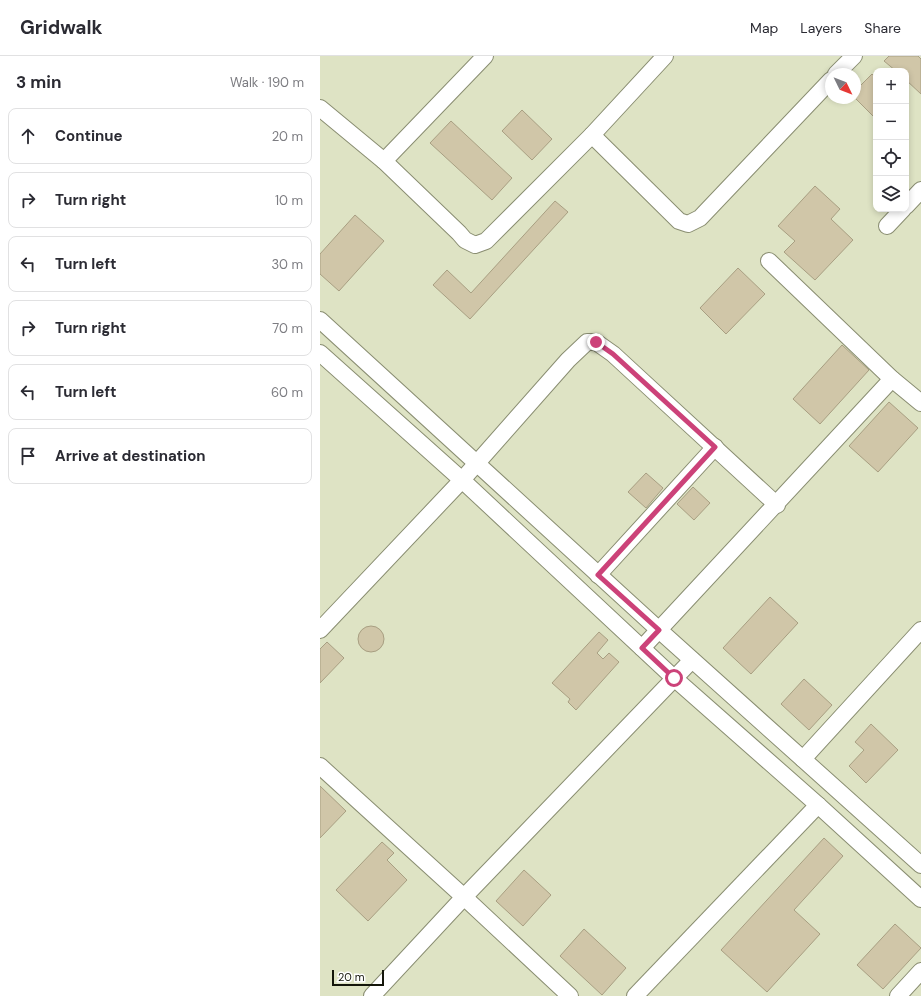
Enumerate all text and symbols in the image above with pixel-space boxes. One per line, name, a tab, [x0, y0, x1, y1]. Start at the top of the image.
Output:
text: Gridwalk	[20, 15, 102, 40]
text: Map	[750, 19, 778, 37]
text: Layers	[800, 19, 842, 37]
text: Share	[864, 19, 901, 37]
north arrow	[825, 68, 861, 104]
map controls	[873, 68, 909, 212]
button: +	[873, 68, 909, 104]
text: 3 min	[16, 71, 61, 93]
text: Walk · 190 m	[230, 74, 304, 91]
button: −	[873, 104, 909, 140]
icon: ahead	[17, 125, 39, 147]
text: Continue	[55, 126, 123, 146]
text: 20 m	[272, 128, 303, 145]
button: locate	[873, 140, 909, 176]
button: layers	[873, 176, 909, 212]
icon: right	[17, 189, 39, 211]
text: Turn right	[55, 190, 126, 210]
text: 10 m	[275, 192, 303, 209]
icon: left	[17, 253, 39, 275]
text: Turn left	[55, 254, 116, 274]
text: 30 m	[271, 256, 303, 273]
icon: right	[17, 317, 39, 339]
text: Turn right	[55, 318, 126, 338]
text: 70 m	[272, 320, 303, 337]
route end	[587, 333, 605, 351]
icon: left	[17, 381, 39, 403]
text: Turn left	[55, 382, 116, 402]
text: 60 m	[271, 384, 303, 401]
icon: arrive	[17, 445, 39, 467]
text: Arrive at destination	[55, 446, 206, 466]
route start	[665, 669, 683, 687]
scale bar	[332, 968, 384, 987]
text: 20 m	[338, 970, 364, 984]

